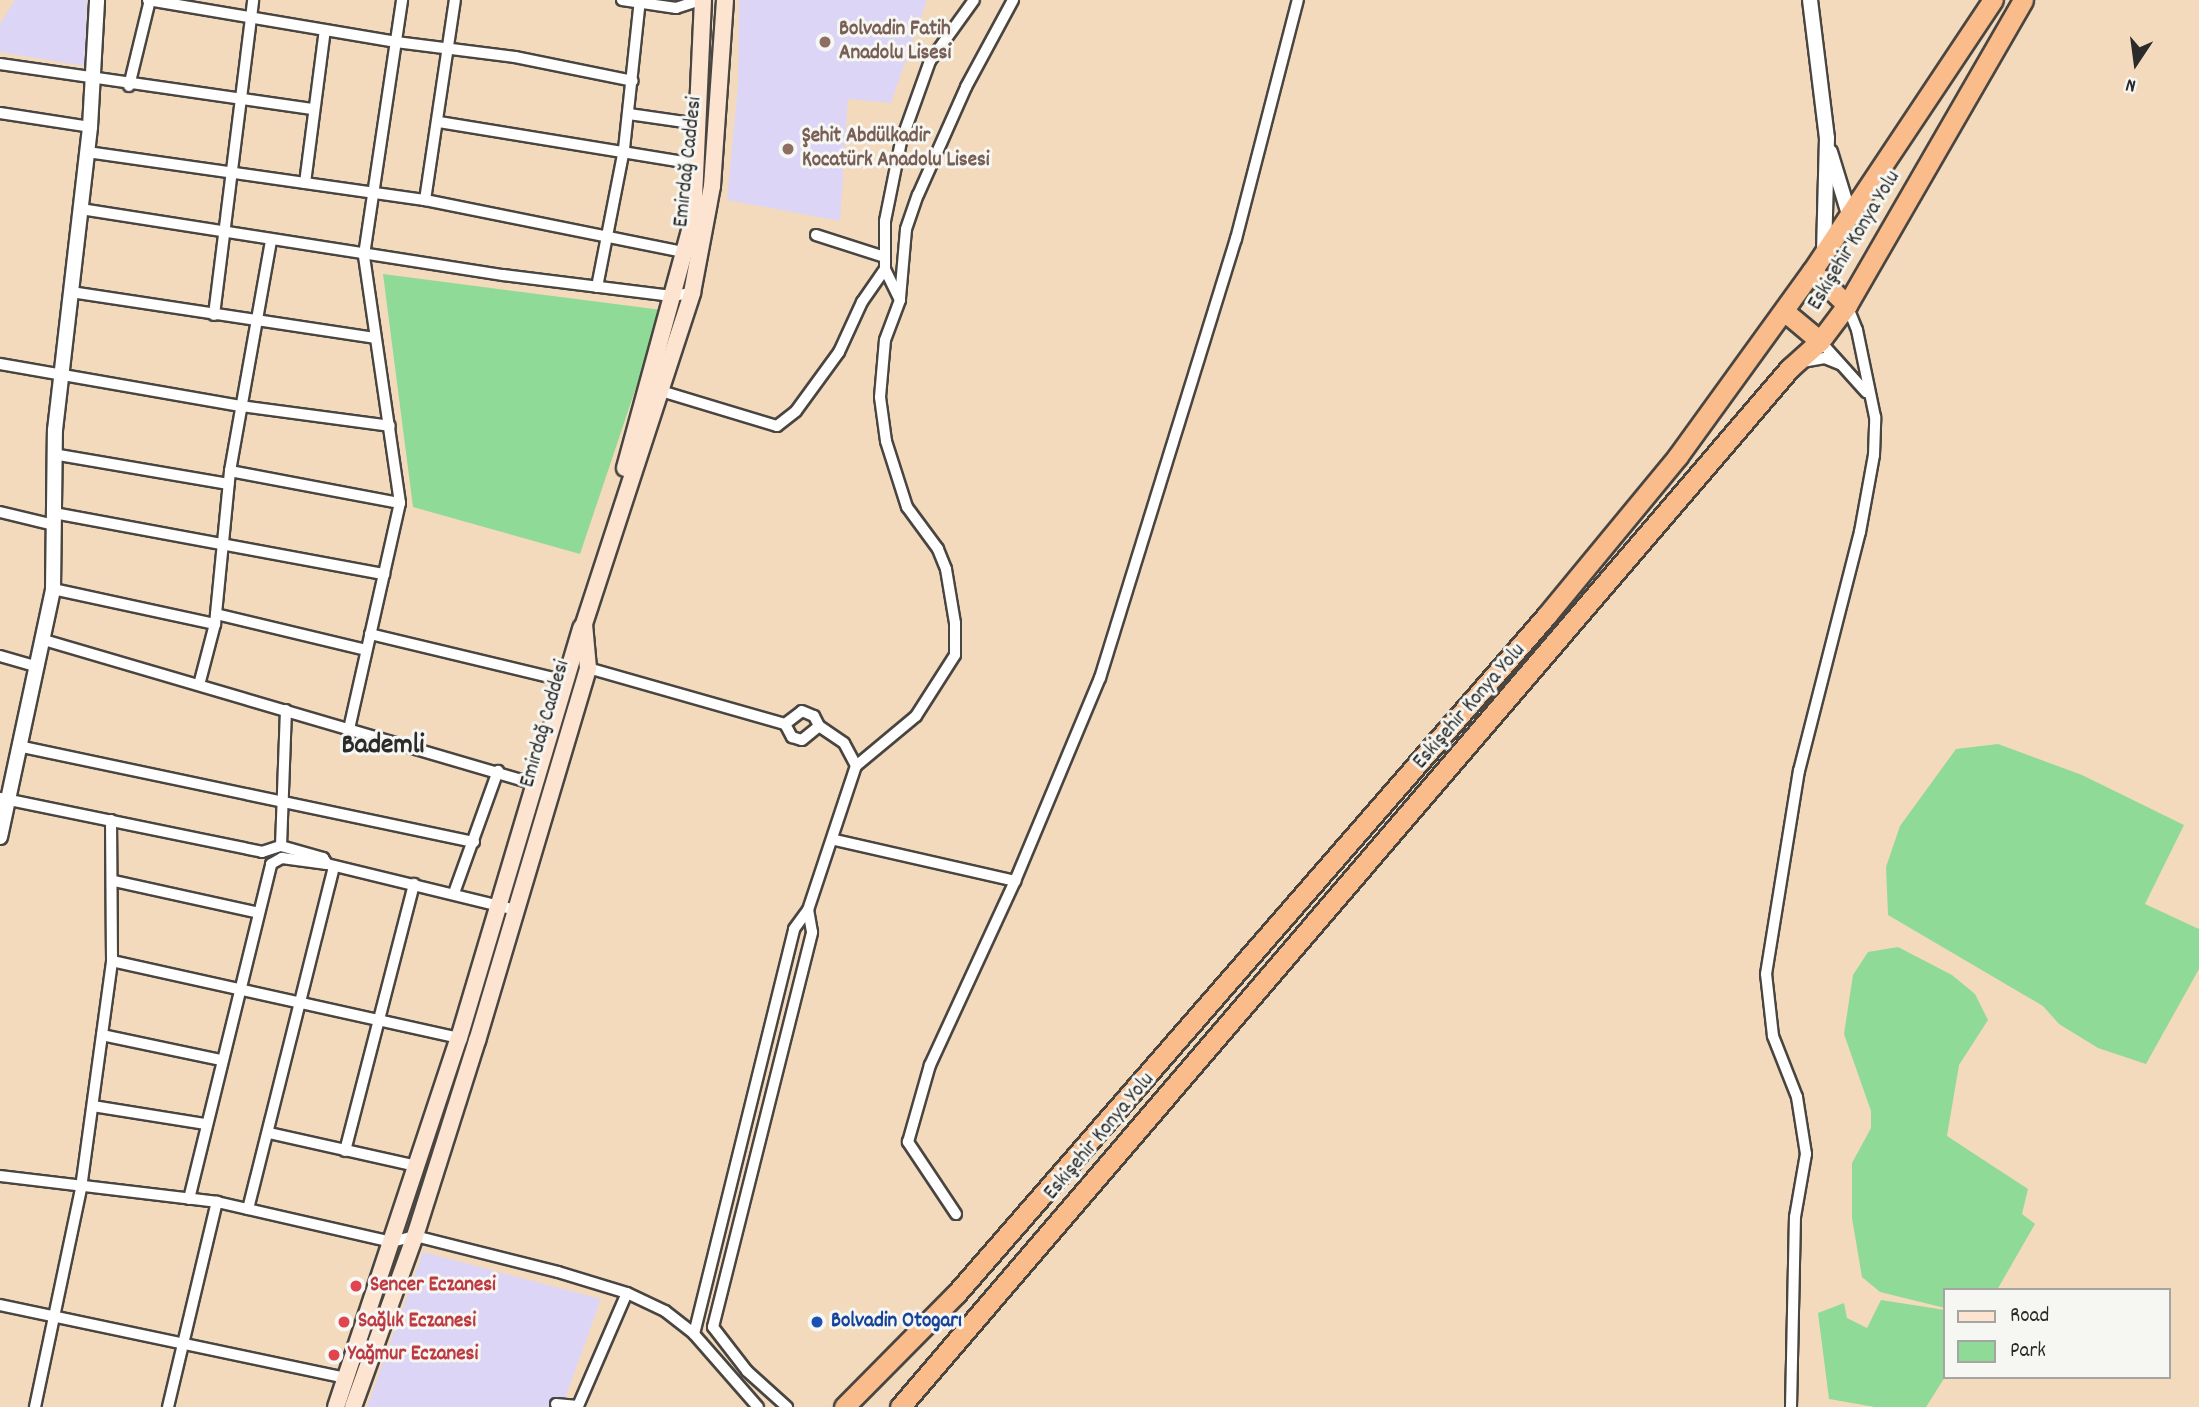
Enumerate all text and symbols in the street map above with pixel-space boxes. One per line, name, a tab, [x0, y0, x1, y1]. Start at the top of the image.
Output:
place label: Bolvadin Fatih Anadolu Lisesi	[839, 17, 951, 67]
north arrow	[2101, 28, 2171, 98]
marker: Bolvadin Fatih Anadolu Lisesi	[817, 34, 833, 50]
text: N	[2124, 70, 2139, 98]
street label: Emirdağ Caddesi	[670, 95, 708, 229]
place label: Şehit Abdülkadir Kocatürk Anadolu Lisesi	[802, 124, 990, 174]
marker: Şehit Abdülkadir Kocatürk Anadolu Lisesi	[780, 141, 796, 157]
street label: Eskişehir Konya Yolu	[1803, 167, 1907, 315]
street label: Eskişehir Konya Yolu	[1409, 639, 1531, 775]
street label: Emirdağ Caddesi	[516, 657, 576, 791]
district label: Bademli	[342, 730, 424, 764]
street label: Eskişehir Konya Yolu	[1040, 1068, 1160, 1206]
place label: Sencer Eczanesi	[370, 1273, 496, 1299]
marker: Sencer Eczanesi	[348, 1278, 364, 1294]
legend	[1944, 1288, 2171, 1379]
text: Road	[2010, 1302, 2049, 1332]
place label: Sağlık Eczanesi	[358, 1309, 476, 1335]
place label: Bolvadin Otogarı	[831, 1309, 962, 1335]
marker: Sağlık Eczanesi	[336, 1314, 352, 1330]
marker: Bolvadin Otogarı	[809, 1314, 825, 1330]
text: Park	[2010, 1337, 2046, 1367]
place label: Yağmur Eczanesi	[348, 1342, 478, 1368]
marker: Yağmur Eczanesi	[326, 1347, 342, 1363]

